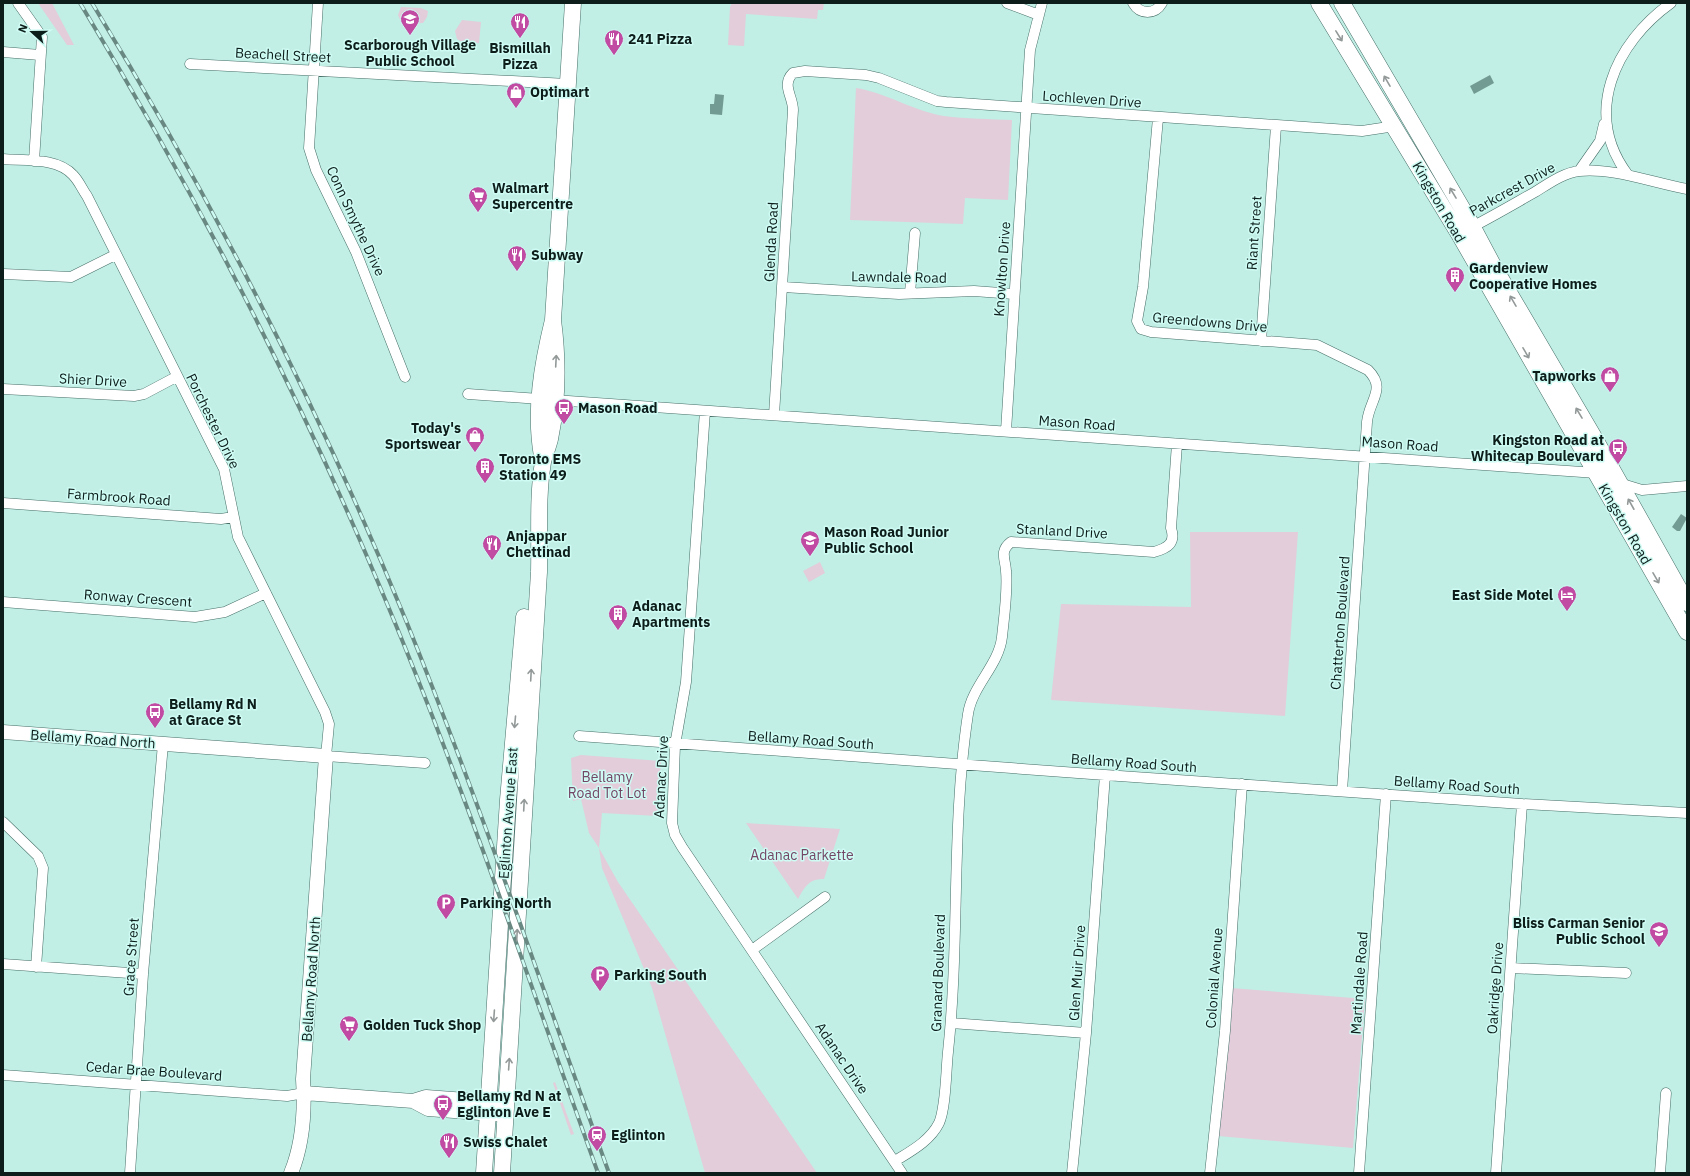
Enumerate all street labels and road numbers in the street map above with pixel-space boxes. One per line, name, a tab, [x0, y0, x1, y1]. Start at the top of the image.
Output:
street label: Beachell Street	[234, 43, 332, 67]
street label: Lochleven Drive	[1042, 87, 1142, 111]
street label: Kingston Road	[1409, 158, 1469, 246]
street label: Parkcrest Drive	[1466, 158, 1558, 220]
street label: Conn Smythe Drive	[323, 163, 390, 279]
street label: Riant Street	[1242, 195, 1266, 271]
street label: Glenda Road	[760, 201, 782, 283]
street label: Knowlton Drive	[990, 220, 1014, 317]
street label: Lawndale Road	[851, 267, 947, 287]
street label: Greendowns Drive	[1152, 308, 1269, 336]
street label: Shier Drive	[58, 369, 128, 391]
street label: Porchester Drive	[182, 370, 244, 472]
street label: Mason Road	[1038, 411, 1116, 435]
street label: Mason Road	[1361, 432, 1439, 456]
street label: Kingston Road	[1595, 480, 1655, 568]
street label: Farmbrook Road	[67, 484, 171, 510]
street label: Stanland Drive	[1016, 520, 1109, 542]
street label: Chatterton Boulevard	[1326, 555, 1354, 691]
street label: Ronway Crescent	[83, 585, 193, 611]
street label: Bellamy Road North	[30, 726, 156, 752]
street label: Bellamy Road South	[747, 727, 875, 753]
street label: Adanac Drive	[650, 735, 672, 819]
street label: Eglinton Avenue East	[494, 746, 522, 879]
street label: Bellamy Road South	[1070, 750, 1198, 776]
street label: Bellamy Road South	[1393, 772, 1521, 798]
street label: Granard Boulevard	[927, 914, 949, 1032]
street label: Bellamy Road North	[298, 916, 324, 1042]
street label: Grace Street	[119, 917, 143, 997]
street label: Glen Muir Drive	[1065, 924, 1089, 1022]
street label: Colonial Avenue	[1202, 927, 1227, 1029]
street label: Martindale Road	[1346, 931, 1372, 1035]
street label: Oakridge Drive	[1483, 941, 1507, 1035]
street label: Adanac Drive	[811, 1019, 873, 1098]
street label: Cedar Brae Boulevard	[85, 1057, 223, 1085]

